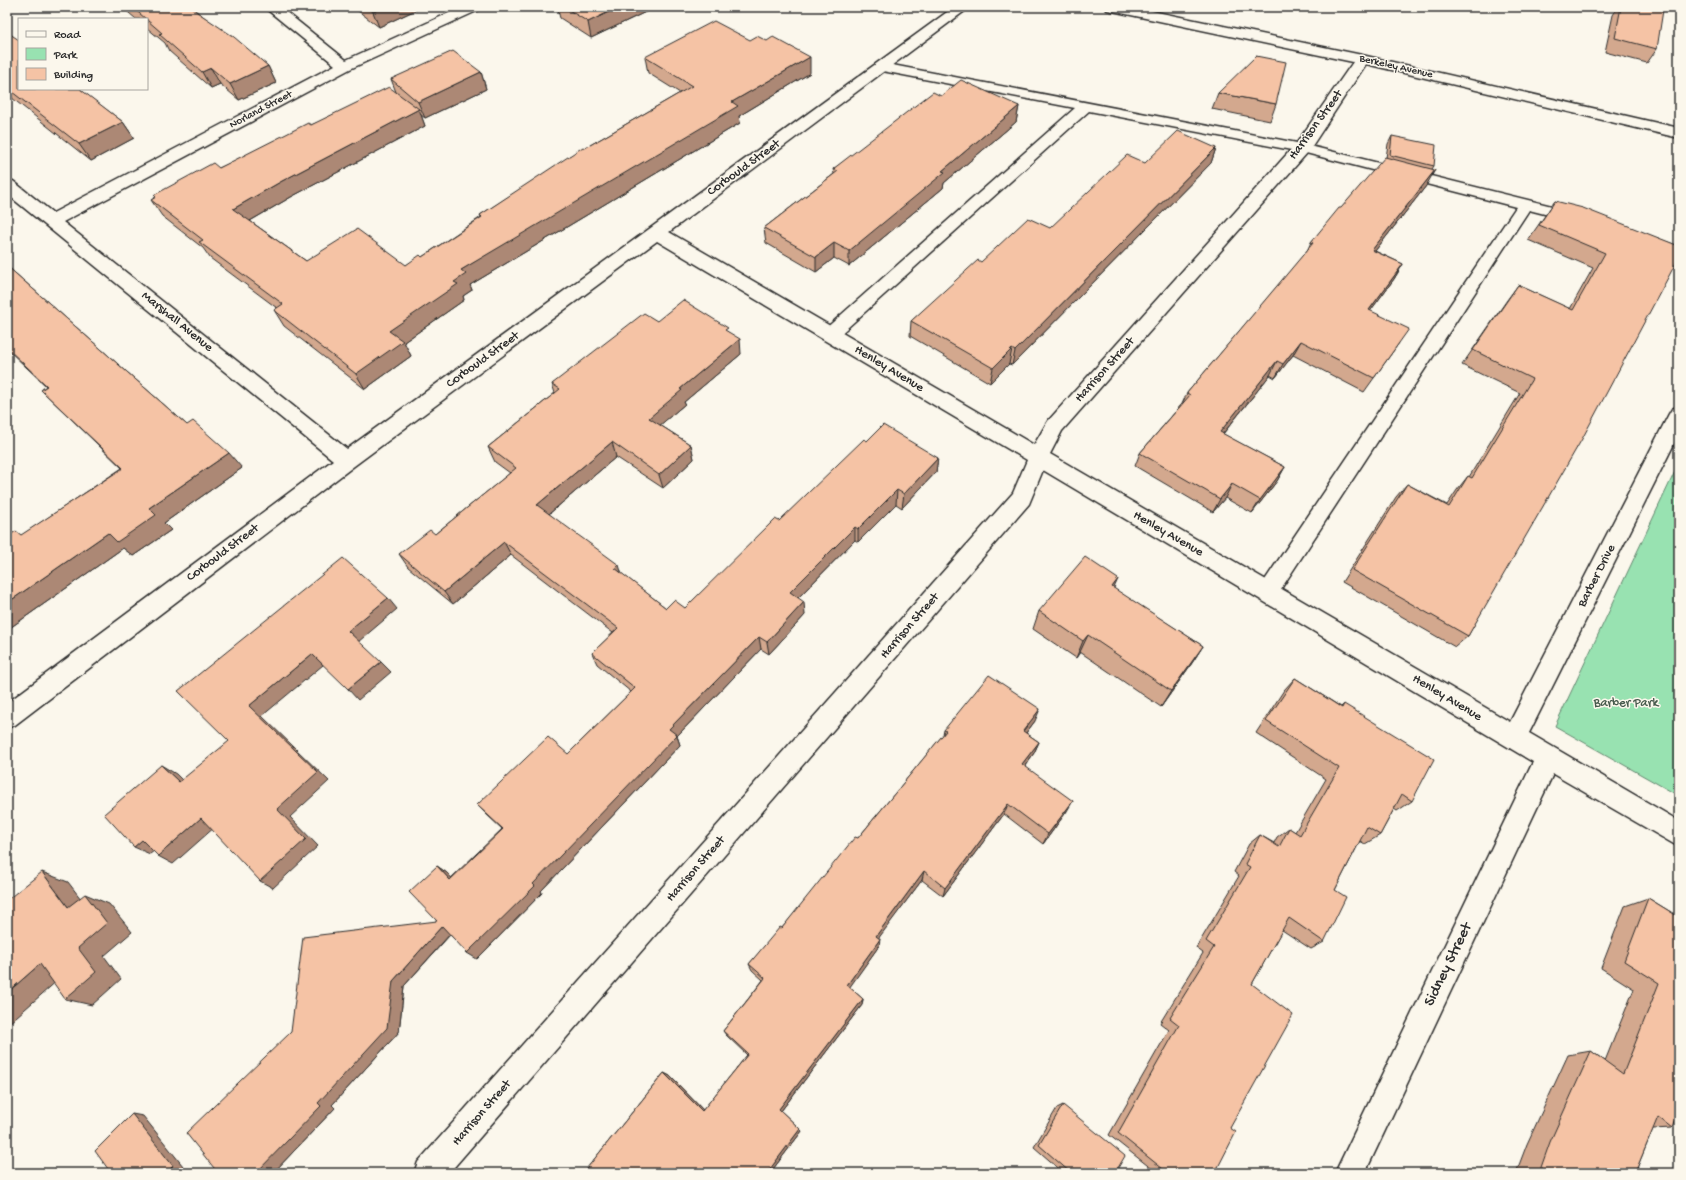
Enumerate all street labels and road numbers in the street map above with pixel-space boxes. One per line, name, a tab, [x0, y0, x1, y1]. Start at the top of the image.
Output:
street label: Berkeley Avenue	[1357, 52, 1434, 81]
street label: Harrison Street	[1286, 86, 1347, 163]
street label: Norland Street	[228, 88, 296, 131]
street label: Corbould Street	[705, 136, 785, 199]
street label: Marshall Avenue	[138, 289, 216, 356]
street label: Corbould Street	[444, 328, 524, 391]
street label: Harrison Street	[1072, 333, 1139, 406]
street label: Henley Avenue	[852, 342, 927, 396]
street label: Henley Avenue	[1130, 508, 1206, 560]
street label: Corbould Street	[184, 520, 263, 585]
street label: Barber Drive	[1574, 542, 1619, 611]
street label: Harrison Street	[877, 589, 944, 662]
street label: Henley Avenue	[1410, 671, 1485, 725]
street label: Harrison Street	[663, 832, 730, 905]
street label: Sidney Street	[1421, 919, 1478, 1010]
street label: Harrison Street	[449, 1076, 516, 1149]

